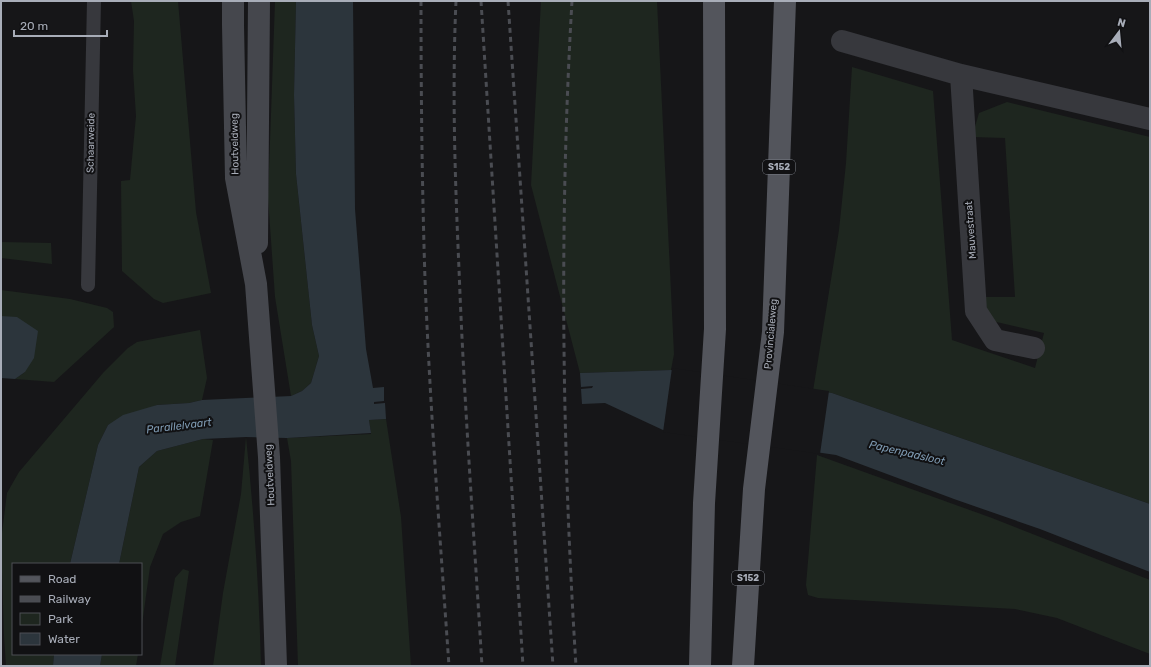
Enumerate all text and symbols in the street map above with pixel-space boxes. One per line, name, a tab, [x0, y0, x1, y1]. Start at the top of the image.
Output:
scale bar	[14, 12, 107, 38]
north arrow	[1099, 12, 1139, 52]
text: N	[1116, 16, 1127, 30]
text: 20 m	[20, 19, 48, 33]
street label: Schaarweide	[84, 112, 98, 173]
street label: Houtveldweg	[228, 113, 242, 175]
road number: S152	[763, 160, 795, 174]
street label: Mauvestraat	[963, 201, 979, 259]
street label: Provincialeweg	[762, 298, 780, 370]
water label: Parallelvaart	[146, 415, 213, 436]
water label: Papenpadsloot	[868, 438, 947, 468]
street label: Houtveldweg	[262, 444, 278, 506]
legend	[12, 563, 142, 655]
road number: S152	[732, 571, 764, 585]
text: Road	[48, 572, 76, 586]
text: Railway	[48, 592, 91, 606]
text: Park	[48, 612, 74, 626]
text: Water	[48, 632, 80, 646]

